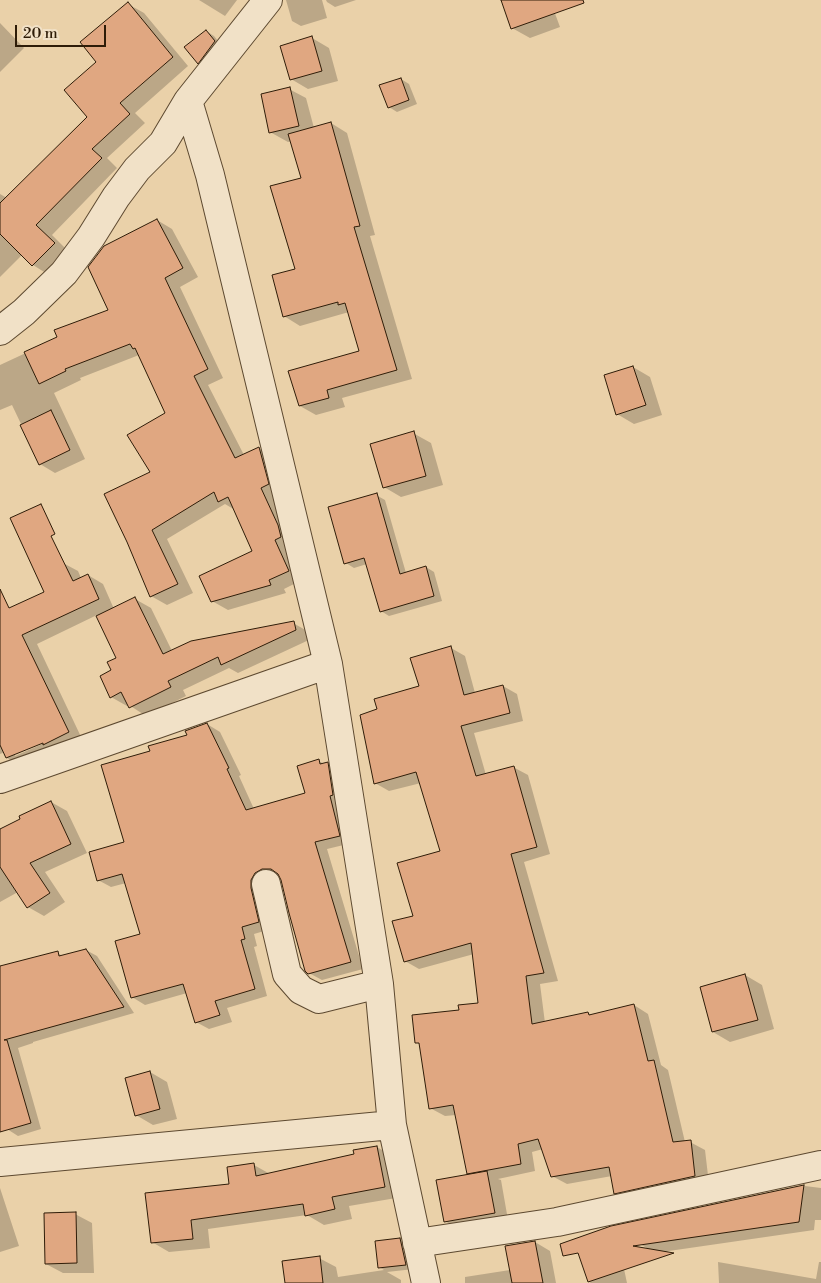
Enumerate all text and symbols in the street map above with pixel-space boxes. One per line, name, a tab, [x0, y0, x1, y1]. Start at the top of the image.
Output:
scale bar	[18, 15, 109, 47]
text: 20 m	[23, 24, 58, 43]

